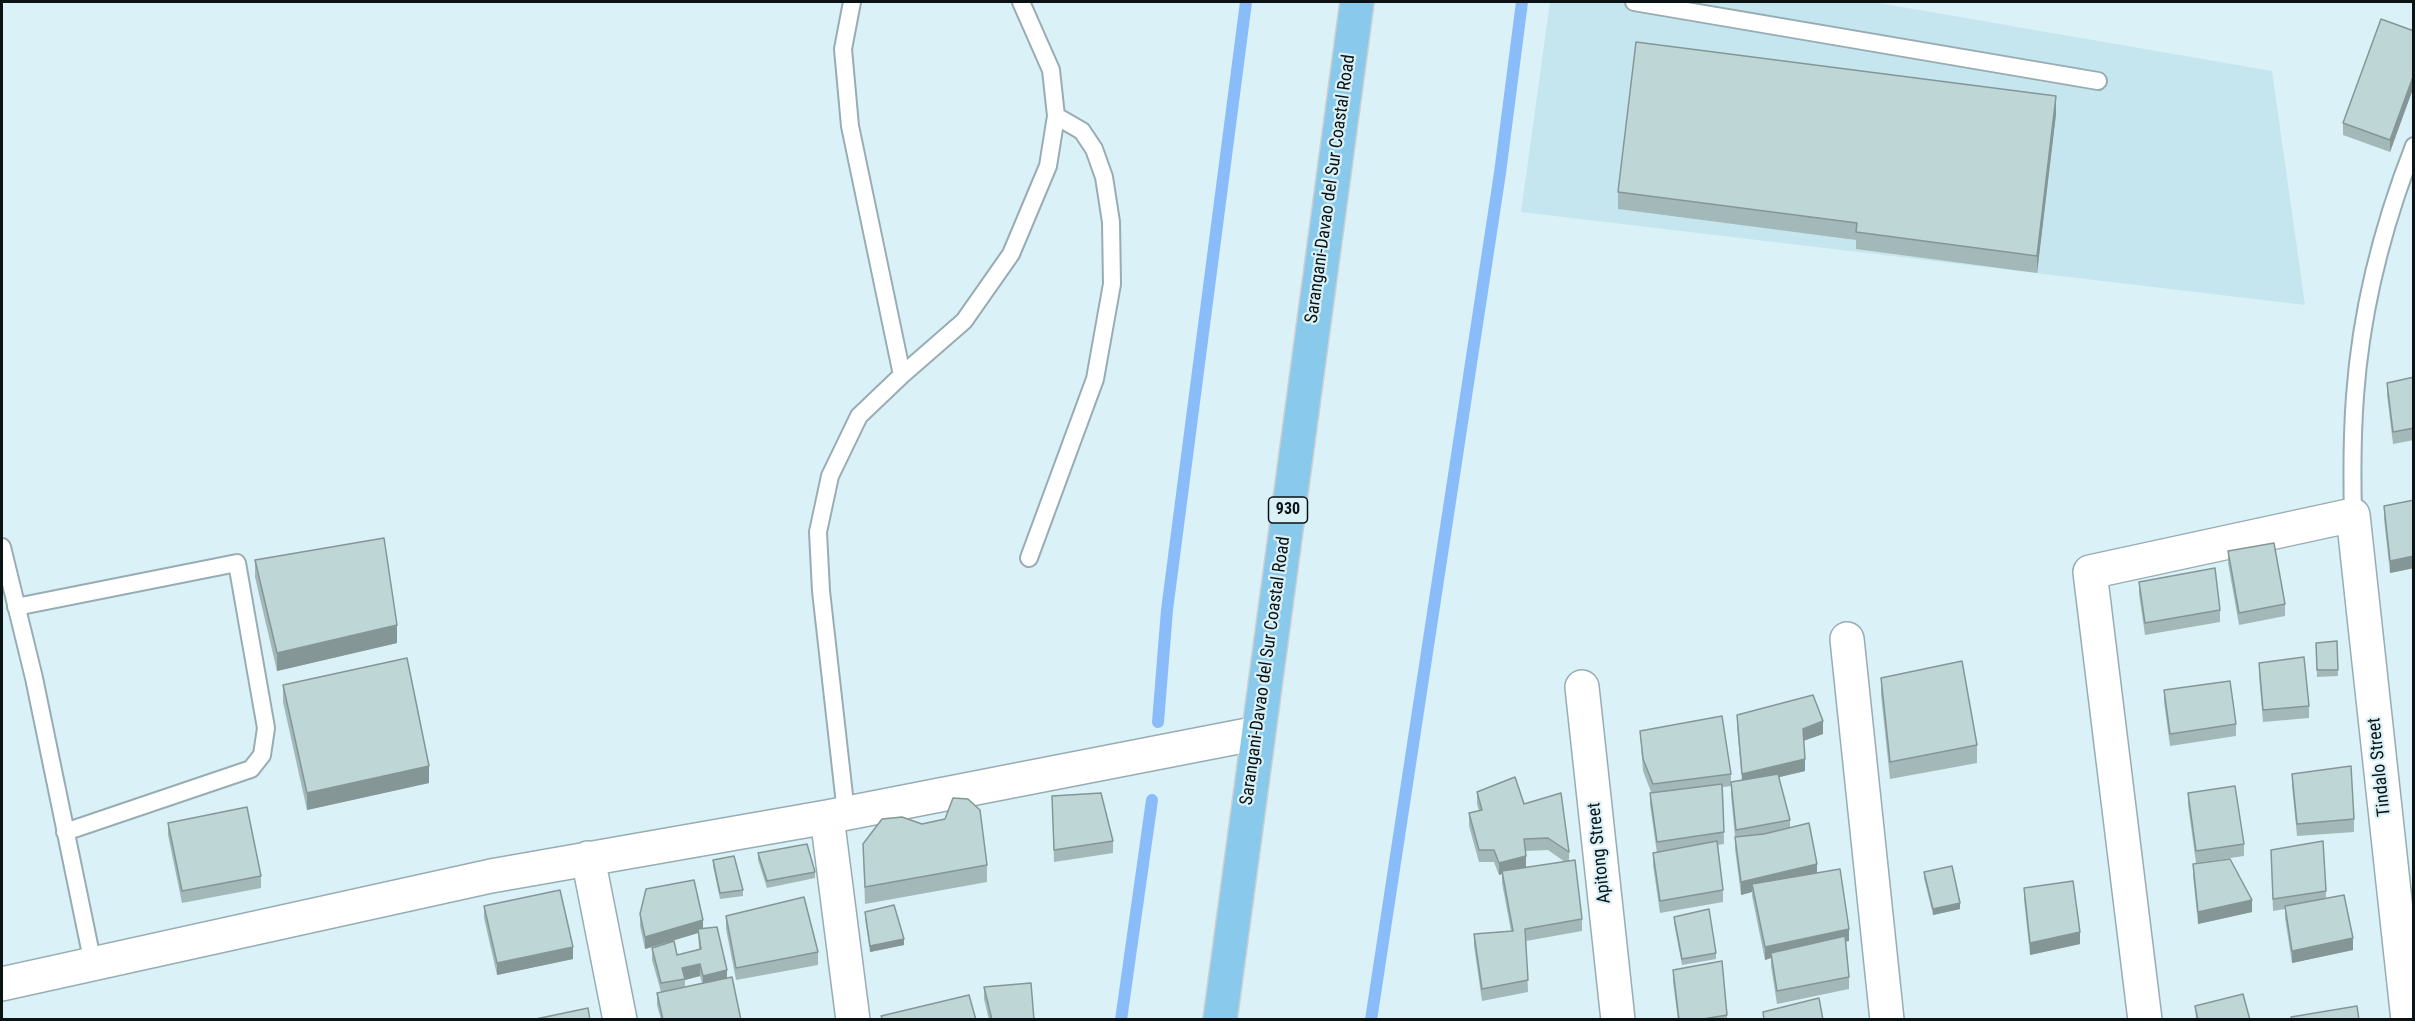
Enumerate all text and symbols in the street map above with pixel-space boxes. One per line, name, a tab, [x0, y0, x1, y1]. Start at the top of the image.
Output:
street label: Sarangani-Davao del Sur Coastal Road	[1301, 53, 1361, 325]
road number: 930	[1268, 497, 1308, 523]
street label: Sarangani-Davao del Sur Coastal Road	[1236, 535, 1296, 807]
street label: Tindalo Street	[2364, 717, 2396, 817]
street label: Apitong Street	[1584, 801, 1616, 905]

